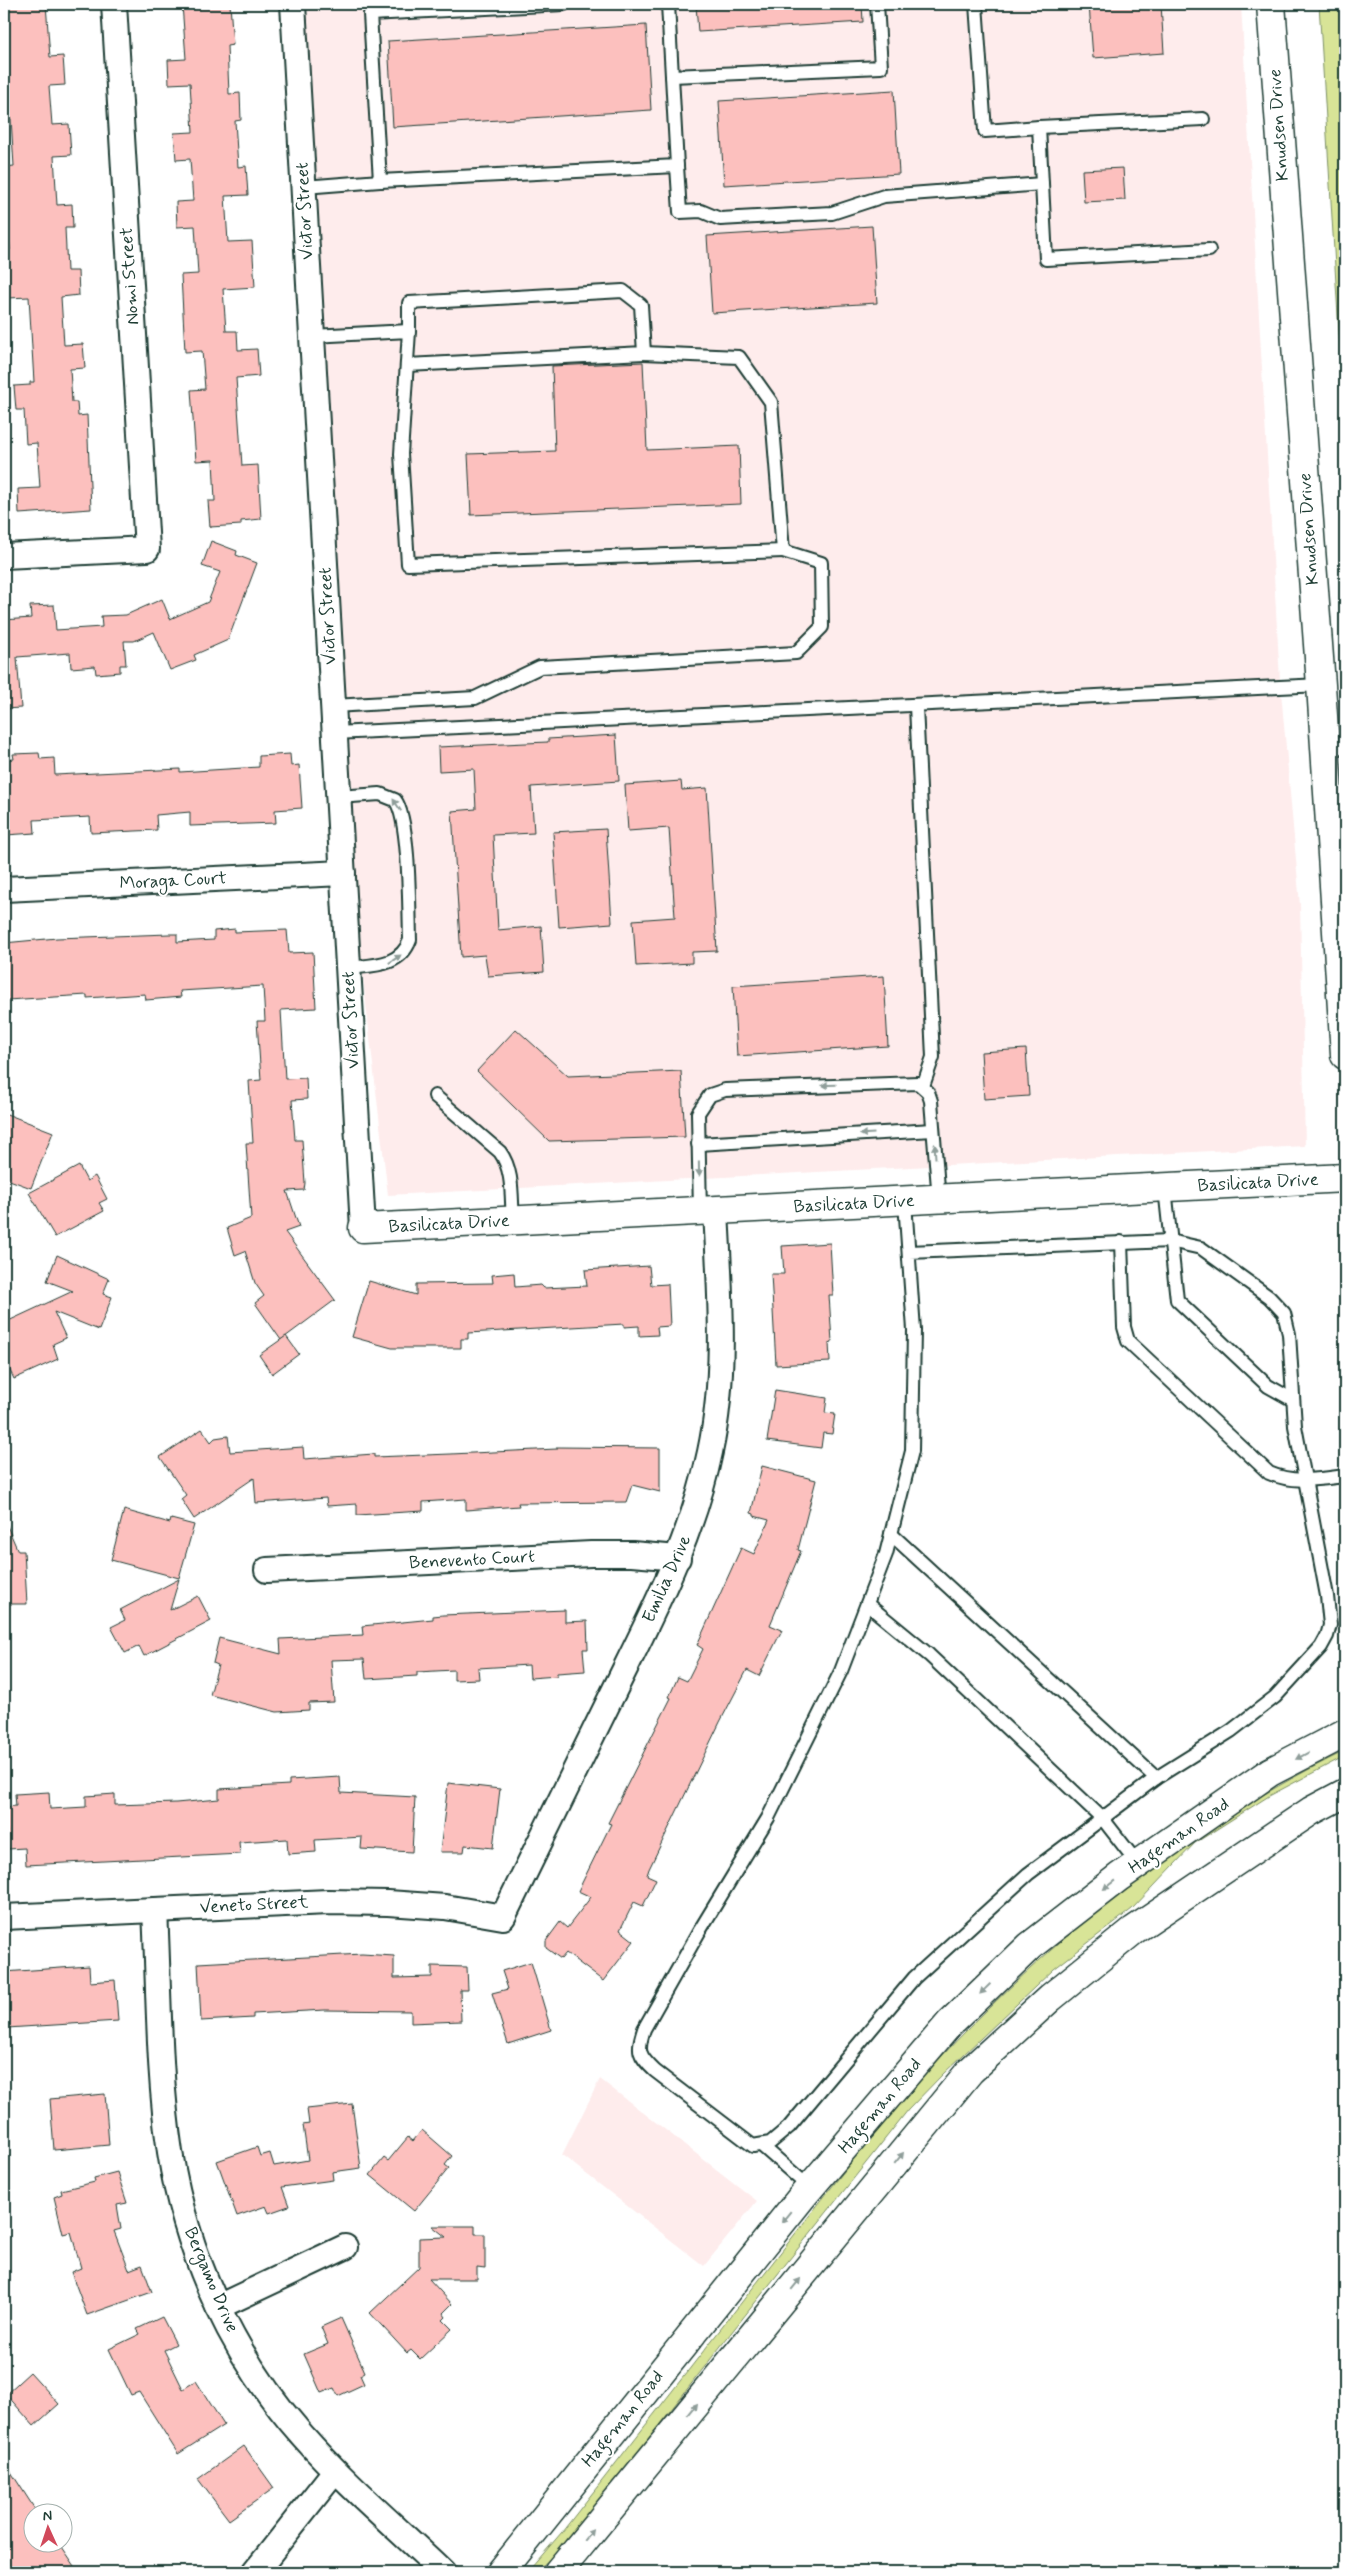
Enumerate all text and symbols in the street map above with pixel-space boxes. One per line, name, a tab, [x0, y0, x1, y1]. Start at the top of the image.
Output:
street label: Knudsen Drive	[1263, 68, 1295, 182]
street label: Victor Street	[290, 161, 320, 260]
street label: Nomi Street	[115, 226, 145, 326]
street label: Knudsen Drive	[1293, 472, 1325, 586]
street label: Victor Street	[313, 566, 343, 665]
one-way arrow	[392, 798, 402, 812]
street label: Moraga Court	[119, 866, 227, 897]
one-way arrow	[388, 954, 402, 964]
street label: Victor Street	[336, 970, 366, 1069]
one-way arrow	[821, 1082, 837, 1090]
one-way arrow	[859, 1131, 875, 1139]
one-way arrow	[930, 1143, 938, 1159]
one-way arrow	[695, 1161, 703, 1177]
street label: Basilicata Drive	[1197, 1168, 1319, 1198]
street label: Basilicata Drive	[793, 1189, 915, 1219]
street label: Basilicata Drive	[388, 1209, 510, 1239]
street label: Emilia Drive	[637, 1531, 697, 1627]
street label: Benevento Court	[408, 1545, 536, 1575]
one-way arrow	[1295, 1751, 1309, 1760]
street label: Hageman Road	[1124, 1792, 1235, 1881]
one-way arrow	[1103, 1879, 1116, 1890]
street label: Veneto Street	[199, 1890, 309, 1920]
one-way arrow	[979, 1983, 991, 1995]
street label: Hageman Road	[833, 2053, 929, 2160]
one-way arrow	[893, 2152, 904, 2165]
one-way arrow	[781, 2210, 792, 2223]
street label: Bergamo Drive	[177, 2224, 244, 2337]
one-way arrow	[790, 2277, 801, 2290]
street label: Hageman Road	[577, 2366, 671, 2474]
one-way arrow	[687, 2403, 698, 2416]
north arrow	[22, 2504, 72, 2554]
text: N	[42, 2507, 53, 2525]
one-way arrow	[584, 2528, 595, 2541]

